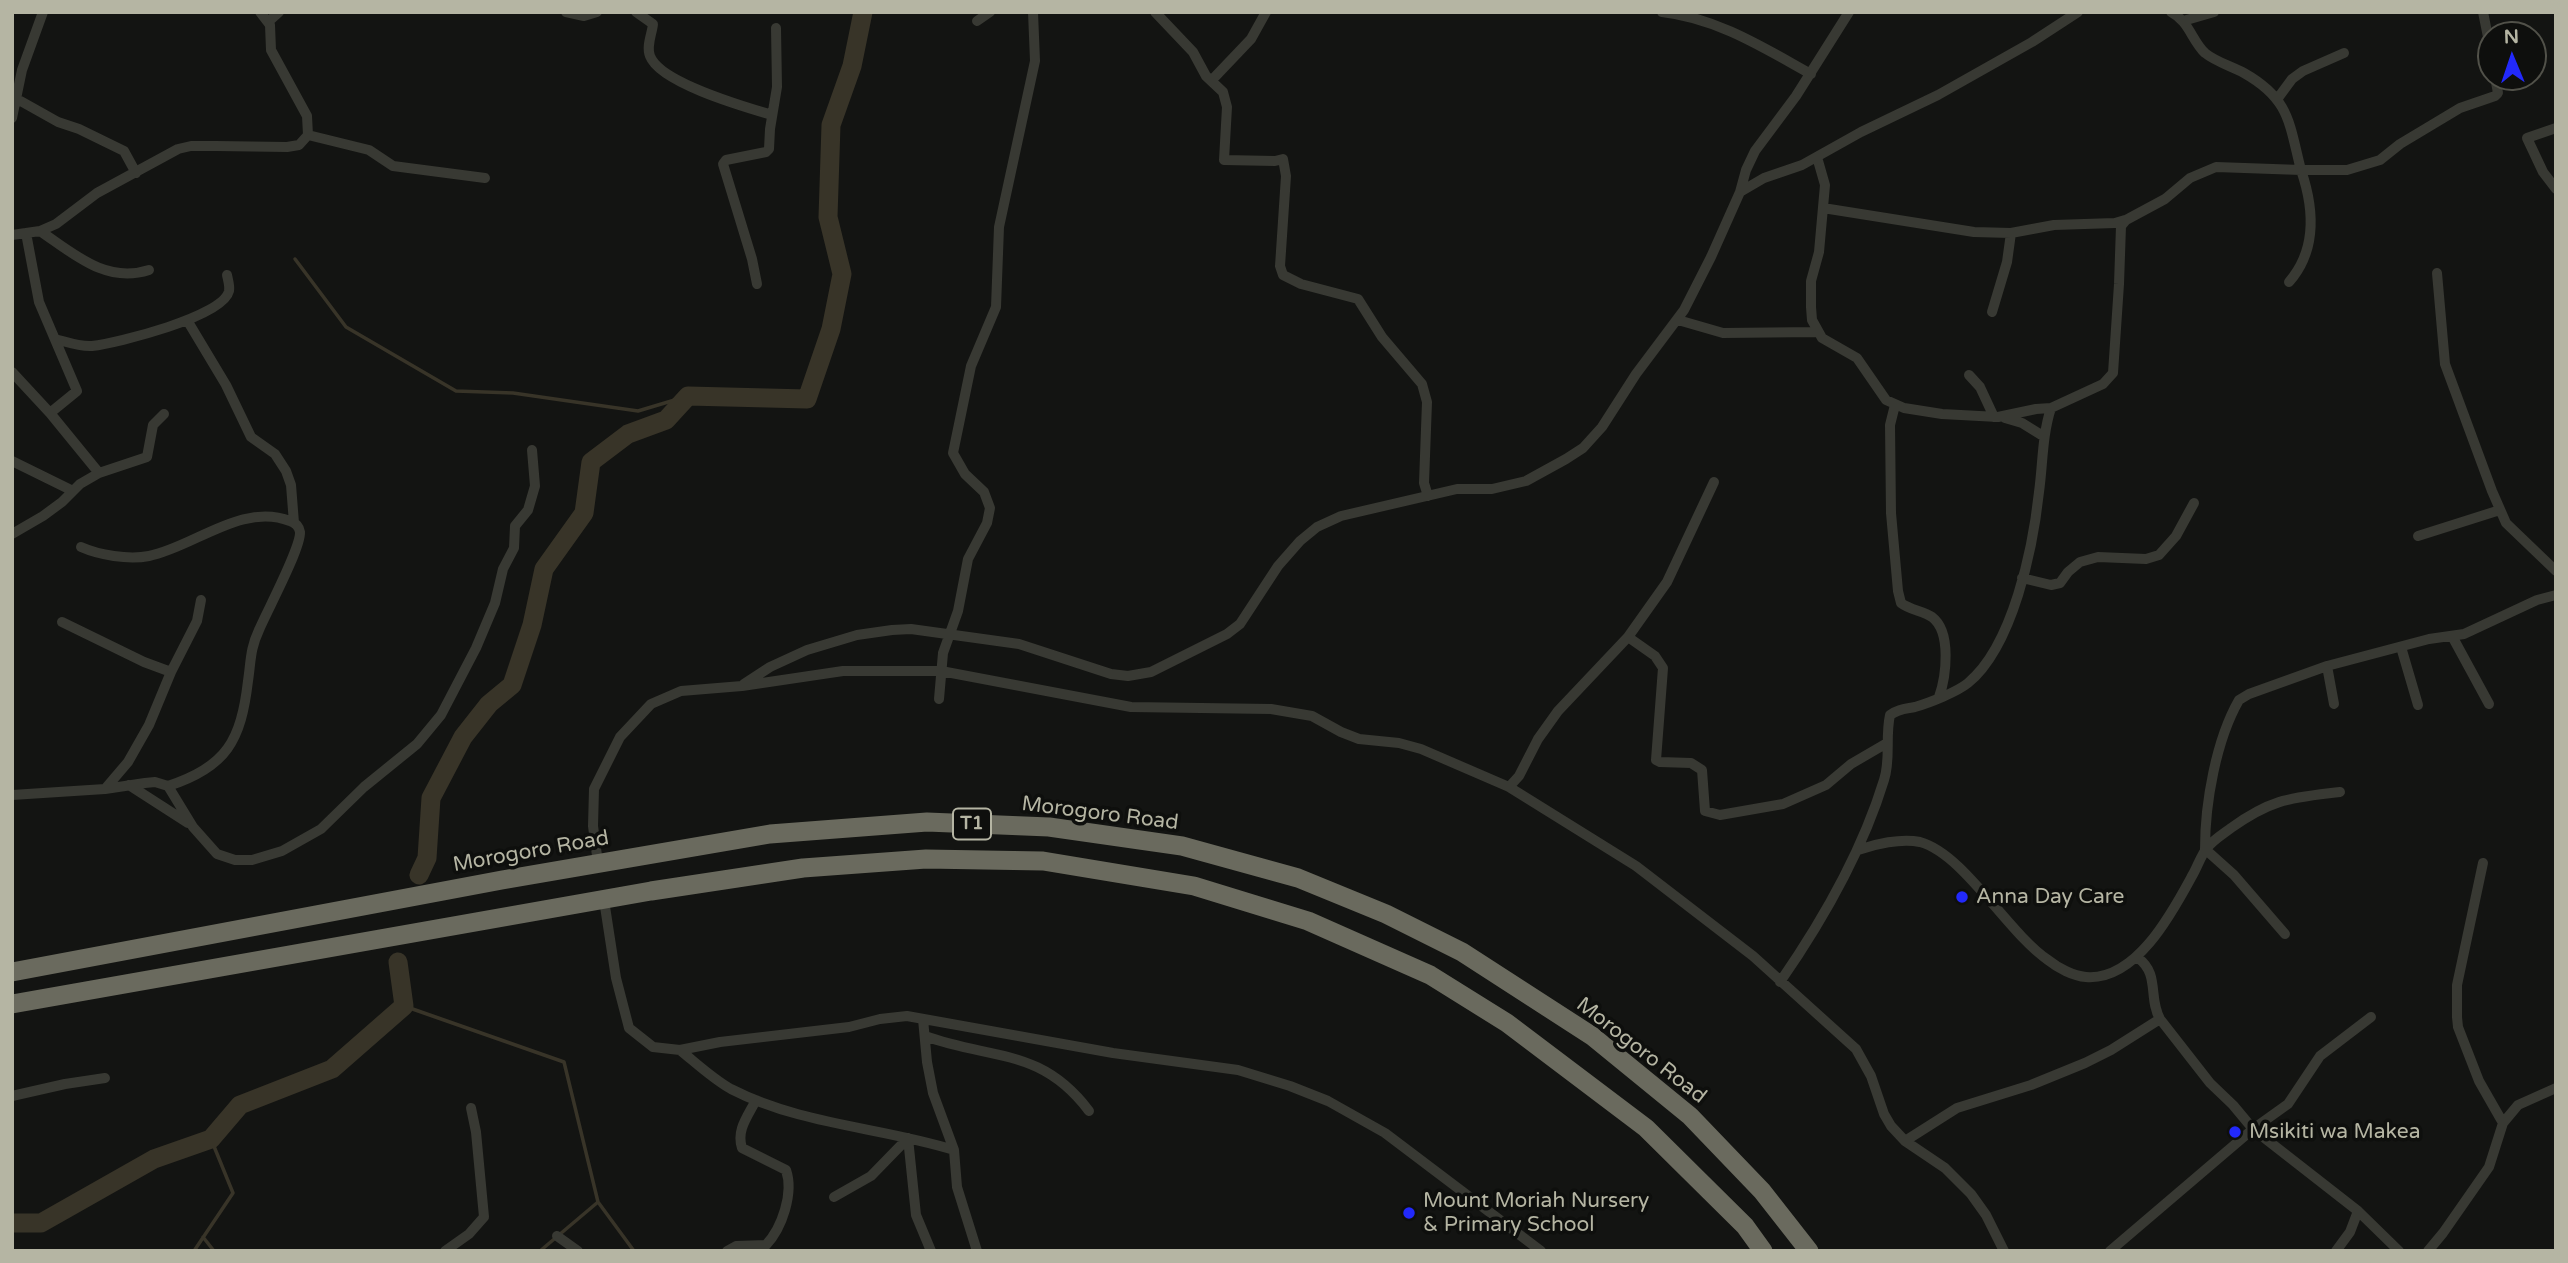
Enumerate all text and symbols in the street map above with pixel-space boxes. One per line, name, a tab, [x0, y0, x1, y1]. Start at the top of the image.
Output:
north arrow	[2477, 21, 2547, 91]
text: N	[2503, 26, 2519, 48]
street label: Morogoro Road	[1020, 792, 1180, 836]
road number: T1	[953, 808, 991, 839]
street label: Morogoro Road	[451, 826, 611, 878]
place label: Anna Day Care	[1976, 884, 2124, 910]
marker: Anna Day Care	[1954, 889, 1970, 905]
street label: Morogoro Road	[1571, 992, 1711, 1110]
place label: Msikiti wa Makea	[2249, 1119, 2421, 1145]
marker: Msikiti wa Makea	[2227, 1124, 2243, 1140]
place label: Mount Moriah Nursery & Primary School	[1423, 1188, 1649, 1238]
marker: Mount Moriah Nursery & Primary School	[1401, 1205, 1417, 1221]

